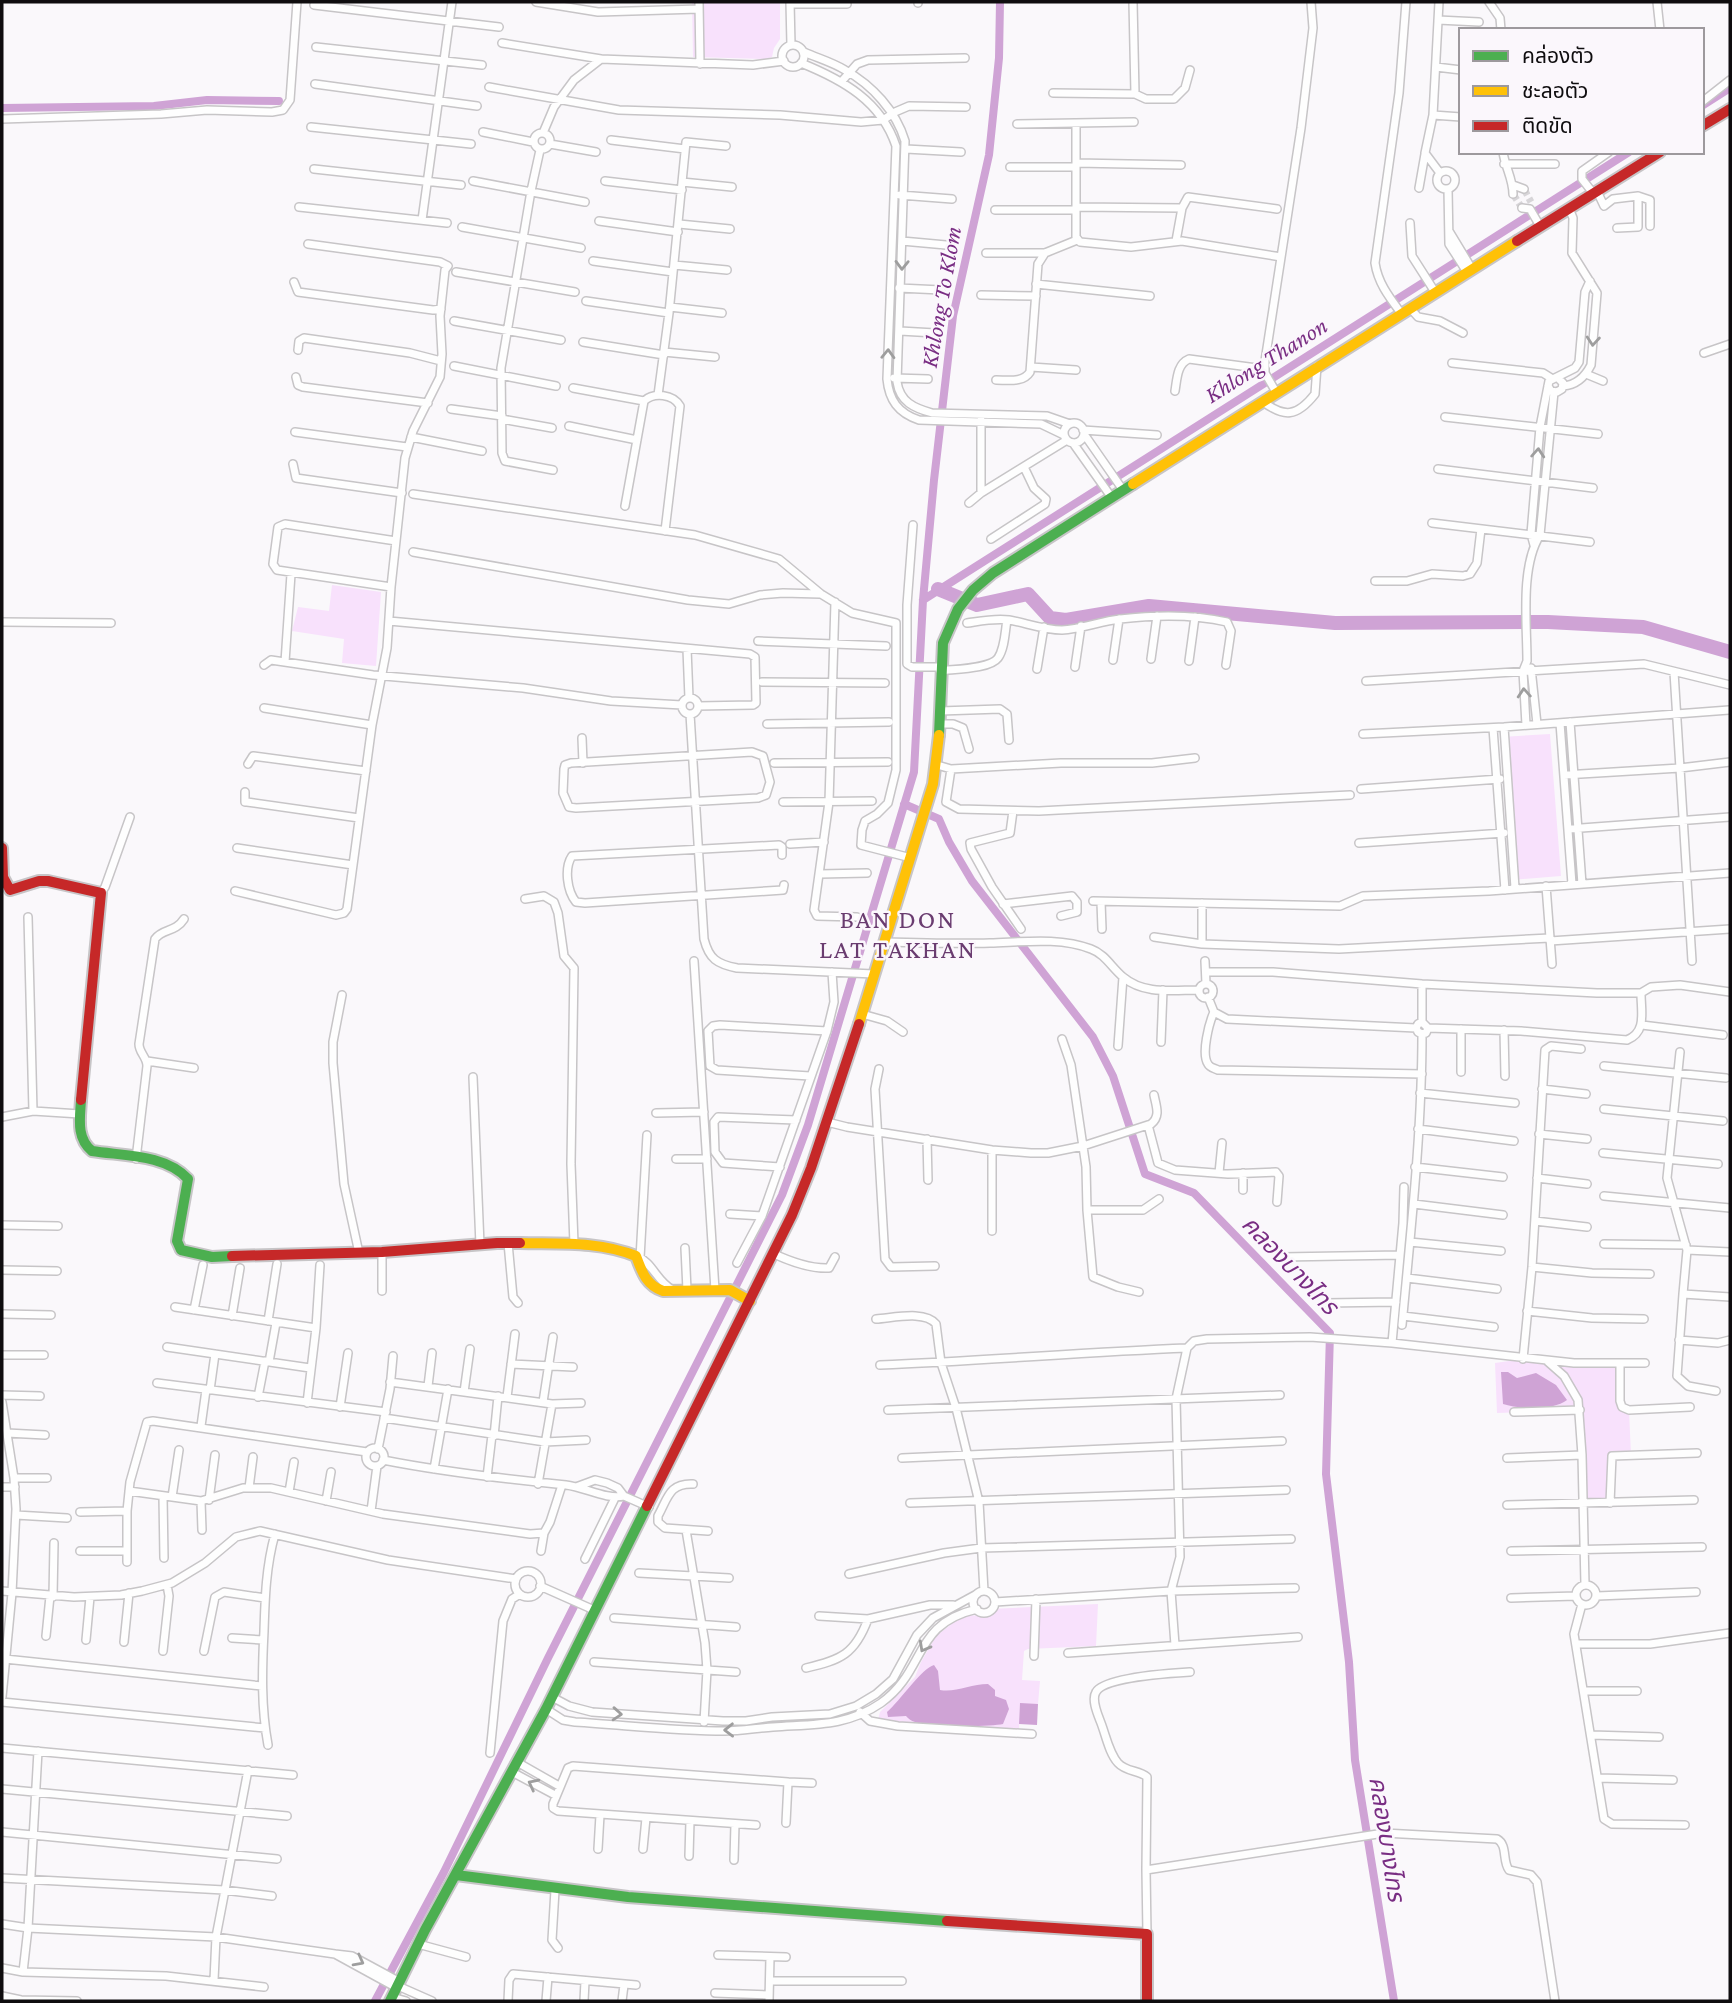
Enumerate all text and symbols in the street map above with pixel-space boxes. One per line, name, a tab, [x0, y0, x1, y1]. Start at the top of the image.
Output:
legend	[1459, 28, 1704, 154]
text: คล่องตัว	[1522, 44, 1594, 68]
text: ชะลอตัว	[1522, 79, 1588, 103]
text: ติดขัด	[1522, 114, 1573, 138]
water label: Khlong To Klom	[915, 224, 966, 370]
one-way arrow	[894, 260, 910, 270]
water label: Khlong Thanon	[1200, 311, 1332, 408]
one-way arrow	[1585, 335, 1600, 347]
one-way arrow	[881, 348, 896, 359]
one-way arrow	[1530, 447, 1545, 458]
one-way arrow	[1517, 687, 1532, 698]
district label: BAN DON LAT TAKHAN	[819, 905, 977, 964]
water label: คลองบางไทร	[1237, 1210, 1345, 1321]
one-way arrow	[919, 1640, 932, 1652]
one-way arrow	[612, 1706, 623, 1721]
one-way arrow	[724, 1723, 735, 1738]
water label: คลองบางไทร	[1364, 1775, 1411, 1905]
one-way arrow	[528, 1778, 540, 1792]
one-way arrow	[352, 1953, 364, 1967]

